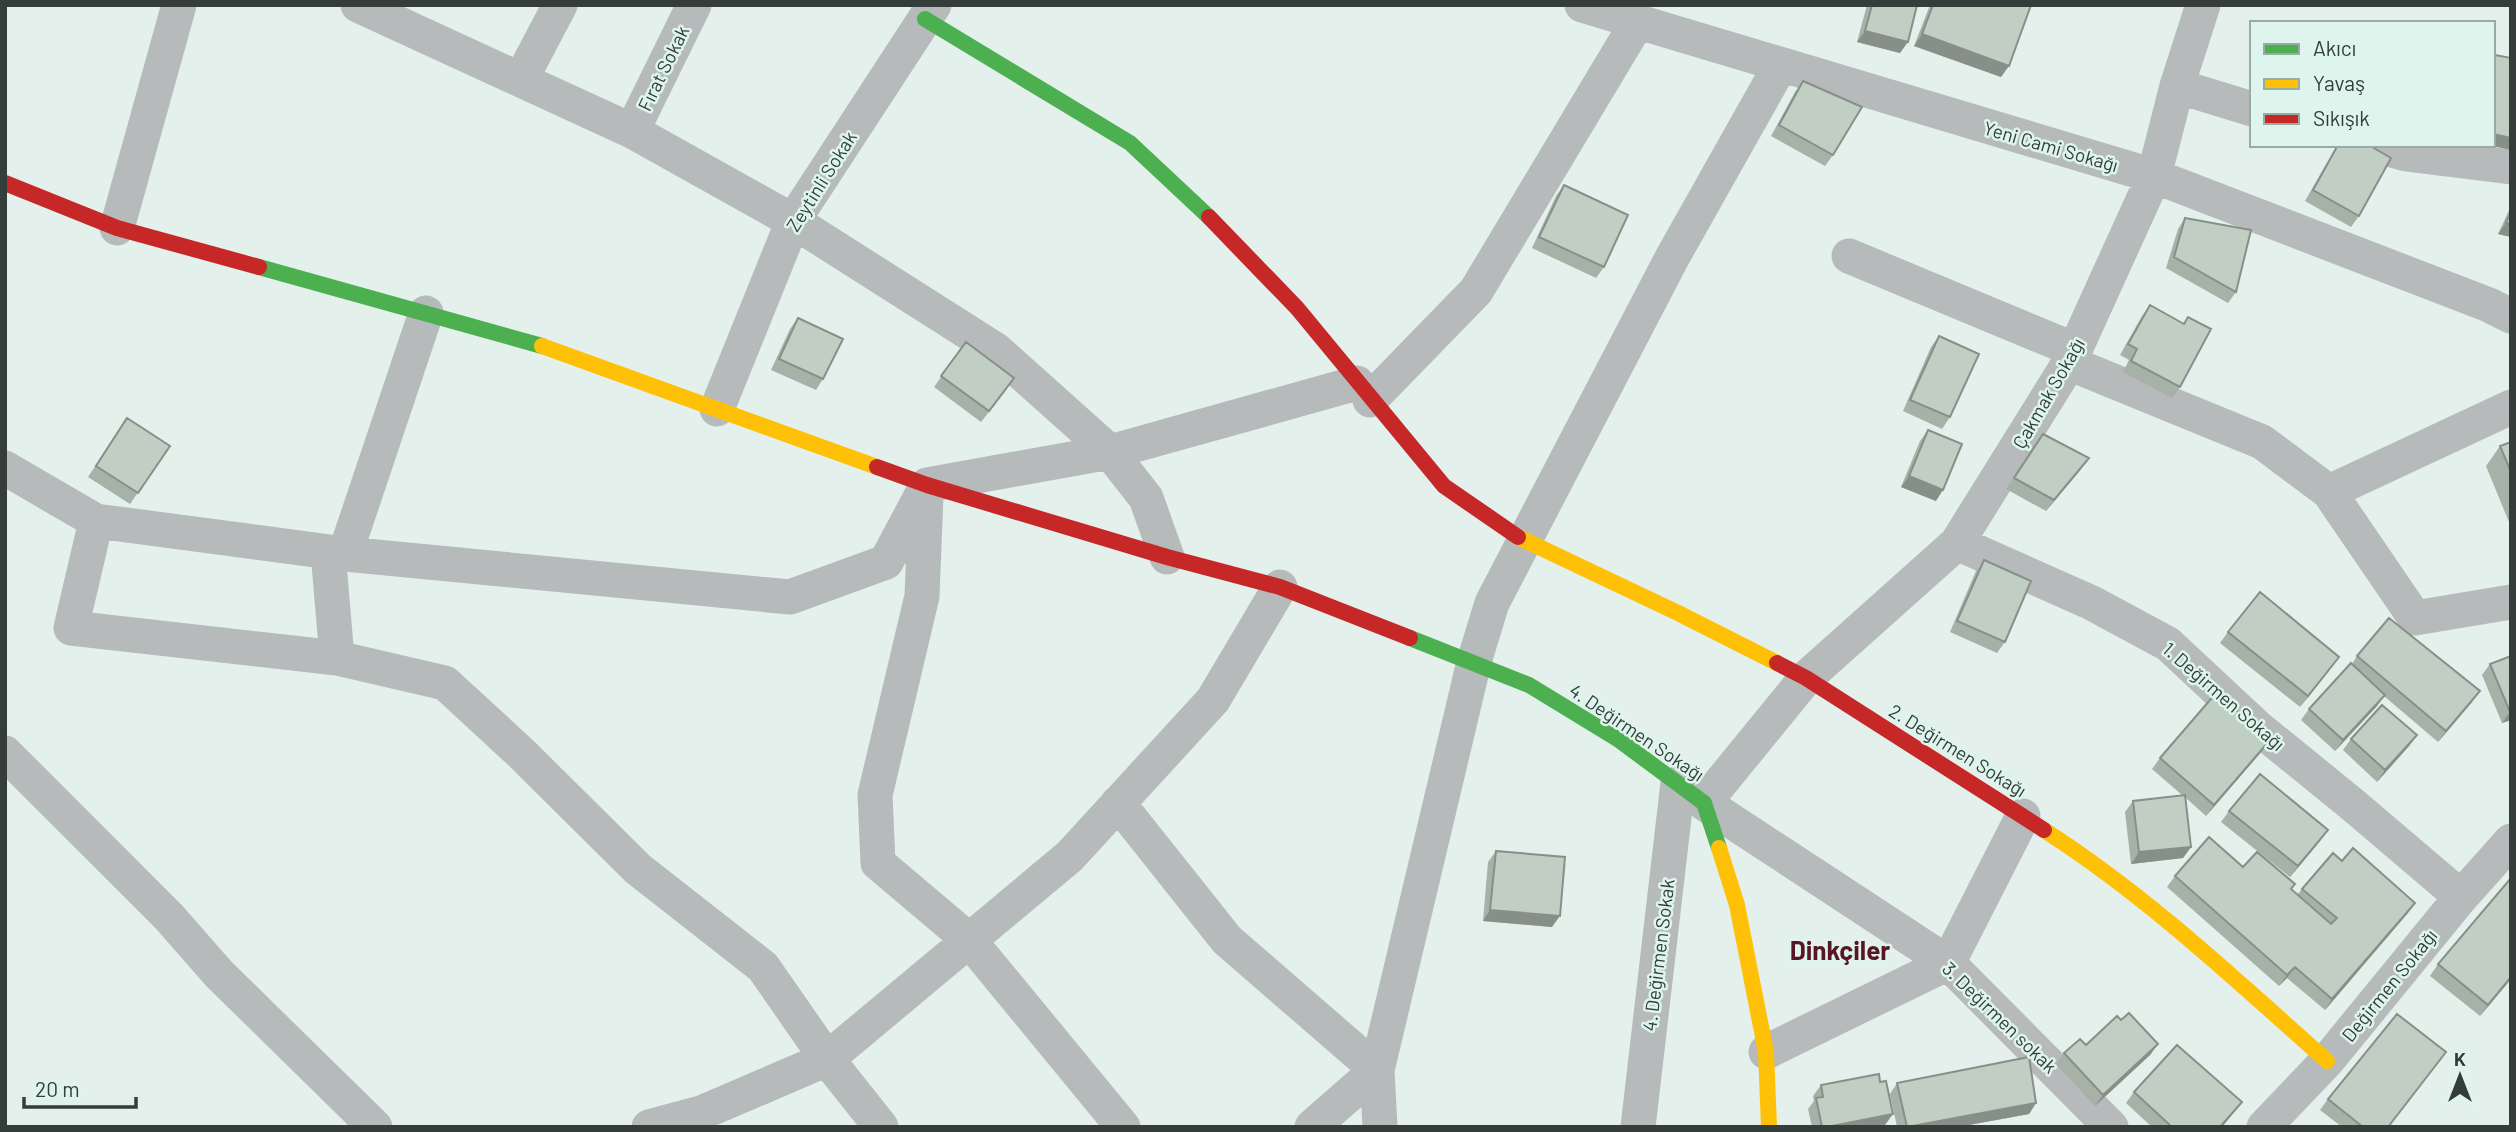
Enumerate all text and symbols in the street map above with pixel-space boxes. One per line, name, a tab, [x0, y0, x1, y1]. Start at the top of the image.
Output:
legend	[2250, 21, 2495, 147]
street label: Fırat Sokak	[632, 22, 694, 114]
text: Akıcı	[2313, 35, 2356, 60]
text: Yavaş	[2313, 70, 2365, 95]
text: Sıkışık	[2313, 105, 2370, 130]
street label: Yeni Cami Sokağı	[1981, 116, 2121, 176]
street label: Zeytinli Sokak	[781, 127, 861, 235]
street label: Çakmak Sokağı	[2007, 334, 2089, 452]
street label: 1. Değirmen Sokağı	[2158, 637, 2290, 755]
street label: 4. Değirmen Sokağı	[1565, 678, 1709, 786]
street label: 2. Değirmen Sokağı	[1885, 699, 2031, 801]
street label: 4. Değirmen Sokak	[1637, 878, 1679, 1032]
street label: Değirmen Sokağı	[2337, 924, 2441, 1046]
district label: Dinkçiler	[1790, 934, 1890, 965]
street label: 3. Değirmen sokak	[1938, 956, 2062, 1078]
north arrow	[2425, 1041, 2495, 1111]
text: K	[2454, 1047, 2466, 1070]
scale bar	[24, 1066, 136, 1110]
text: 20 m	[35, 1076, 80, 1101]

